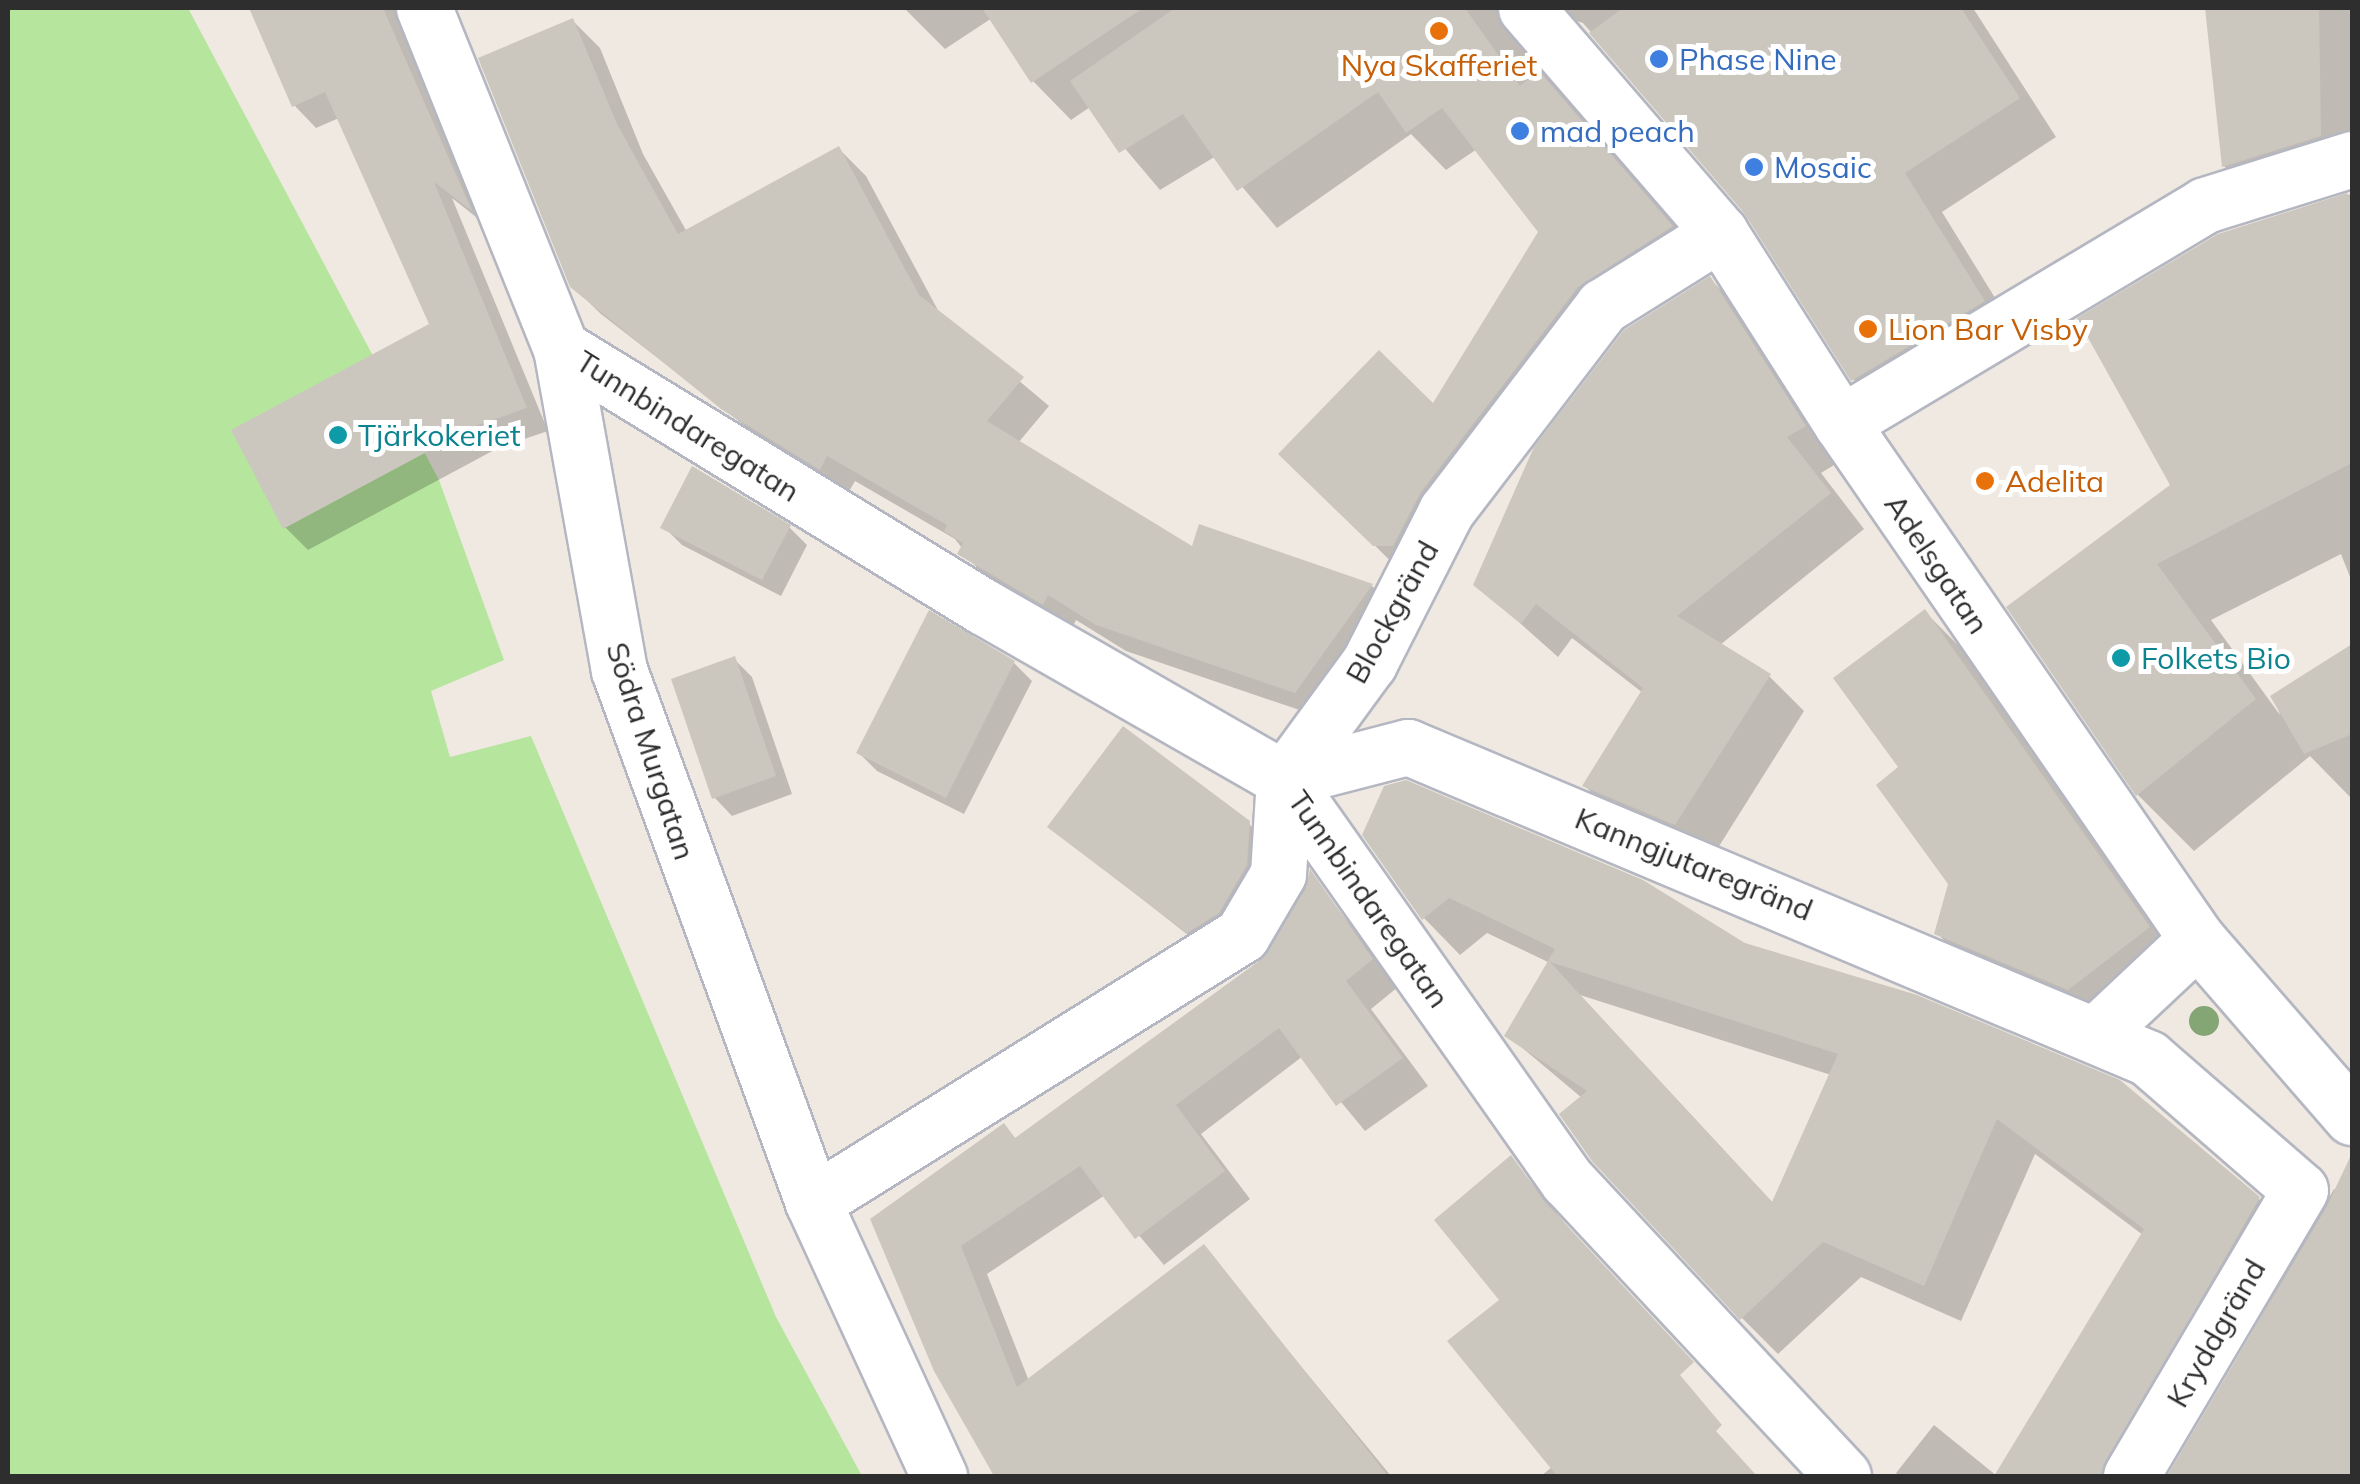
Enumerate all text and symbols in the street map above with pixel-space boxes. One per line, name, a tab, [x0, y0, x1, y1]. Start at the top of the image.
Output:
marker: Nya Skafferiet	[1428, 20, 1450, 42]
place label: Phase Nine	[1679, 41, 1837, 77]
place label: Nya Skafferiet	[1341, 47, 1537, 83]
marker: Phase Nine	[1648, 48, 1670, 70]
place label: mad peach	[1540, 113, 1695, 149]
marker: mad peach	[1509, 120, 1531, 142]
place label: Mosaic	[1774, 149, 1872, 185]
marker: Mosaic	[1743, 156, 1765, 178]
place label: Lion Bar Visby	[1888, 311, 2088, 347]
marker: Lion Bar Visby	[1857, 318, 1879, 340]
street label: Tunnbindaregatan	[570, 343, 806, 509]
place label: Tjärkokeriet	[358, 417, 521, 453]
marker: Tjärkokeriet	[327, 424, 349, 446]
place label: Adelita	[2005, 463, 2104, 499]
marker: Adelita	[1974, 470, 1996, 492]
street label: Adelsgatan	[1877, 487, 1997, 641]
street label: Blockgränd	[1338, 535, 1446, 689]
street label: Södra Murgatan	[599, 638, 703, 864]
place label: Folkets Bio	[2141, 640, 2291, 676]
marker: Folkets Bio	[2110, 647, 2132, 669]
street label: Tunnbindaregatan	[1281, 784, 1457, 1014]
street label: Kanngjutaregränd	[1570, 800, 1818, 928]
street label: Kryddgränd	[2159, 1253, 2273, 1413]

